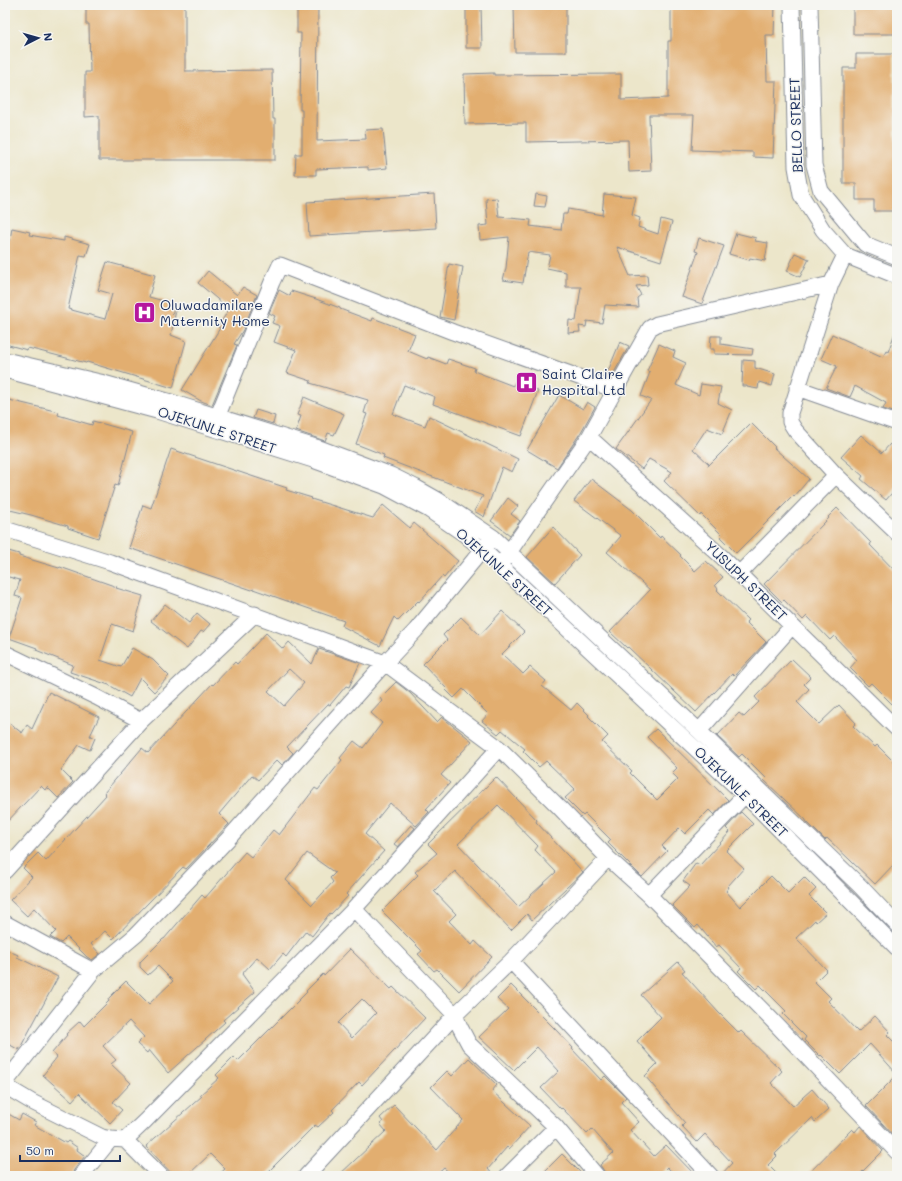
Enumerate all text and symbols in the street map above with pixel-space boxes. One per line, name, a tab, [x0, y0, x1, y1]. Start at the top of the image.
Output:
north arrow	[18, 18, 58, 58]
text: N	[41, 32, 56, 42]
street label: BELLO STREET	[784, 77, 807, 173]
place label: Oluwadamilare Maternity Home	[160, 295, 270, 330]
hospital icon: Oluwadamilare Maternity Home	[131, 300, 157, 326]
place label: Saint Claire Hospital Ltd	[542, 364, 625, 399]
hospital icon: Saint Claire Hospital Ltd	[513, 369, 539, 395]
street label: OJEKUNLE STREET	[156, 401, 279, 458]
street label: OJEKUNLE STREET	[452, 523, 557, 620]
street label: YUSUPH STREET	[701, 537, 792, 625]
street label: OJEKUNLE STREET	[690, 742, 792, 841]
scale bar	[20, 1137, 120, 1163]
text: 50 m	[26, 1142, 54, 1158]

